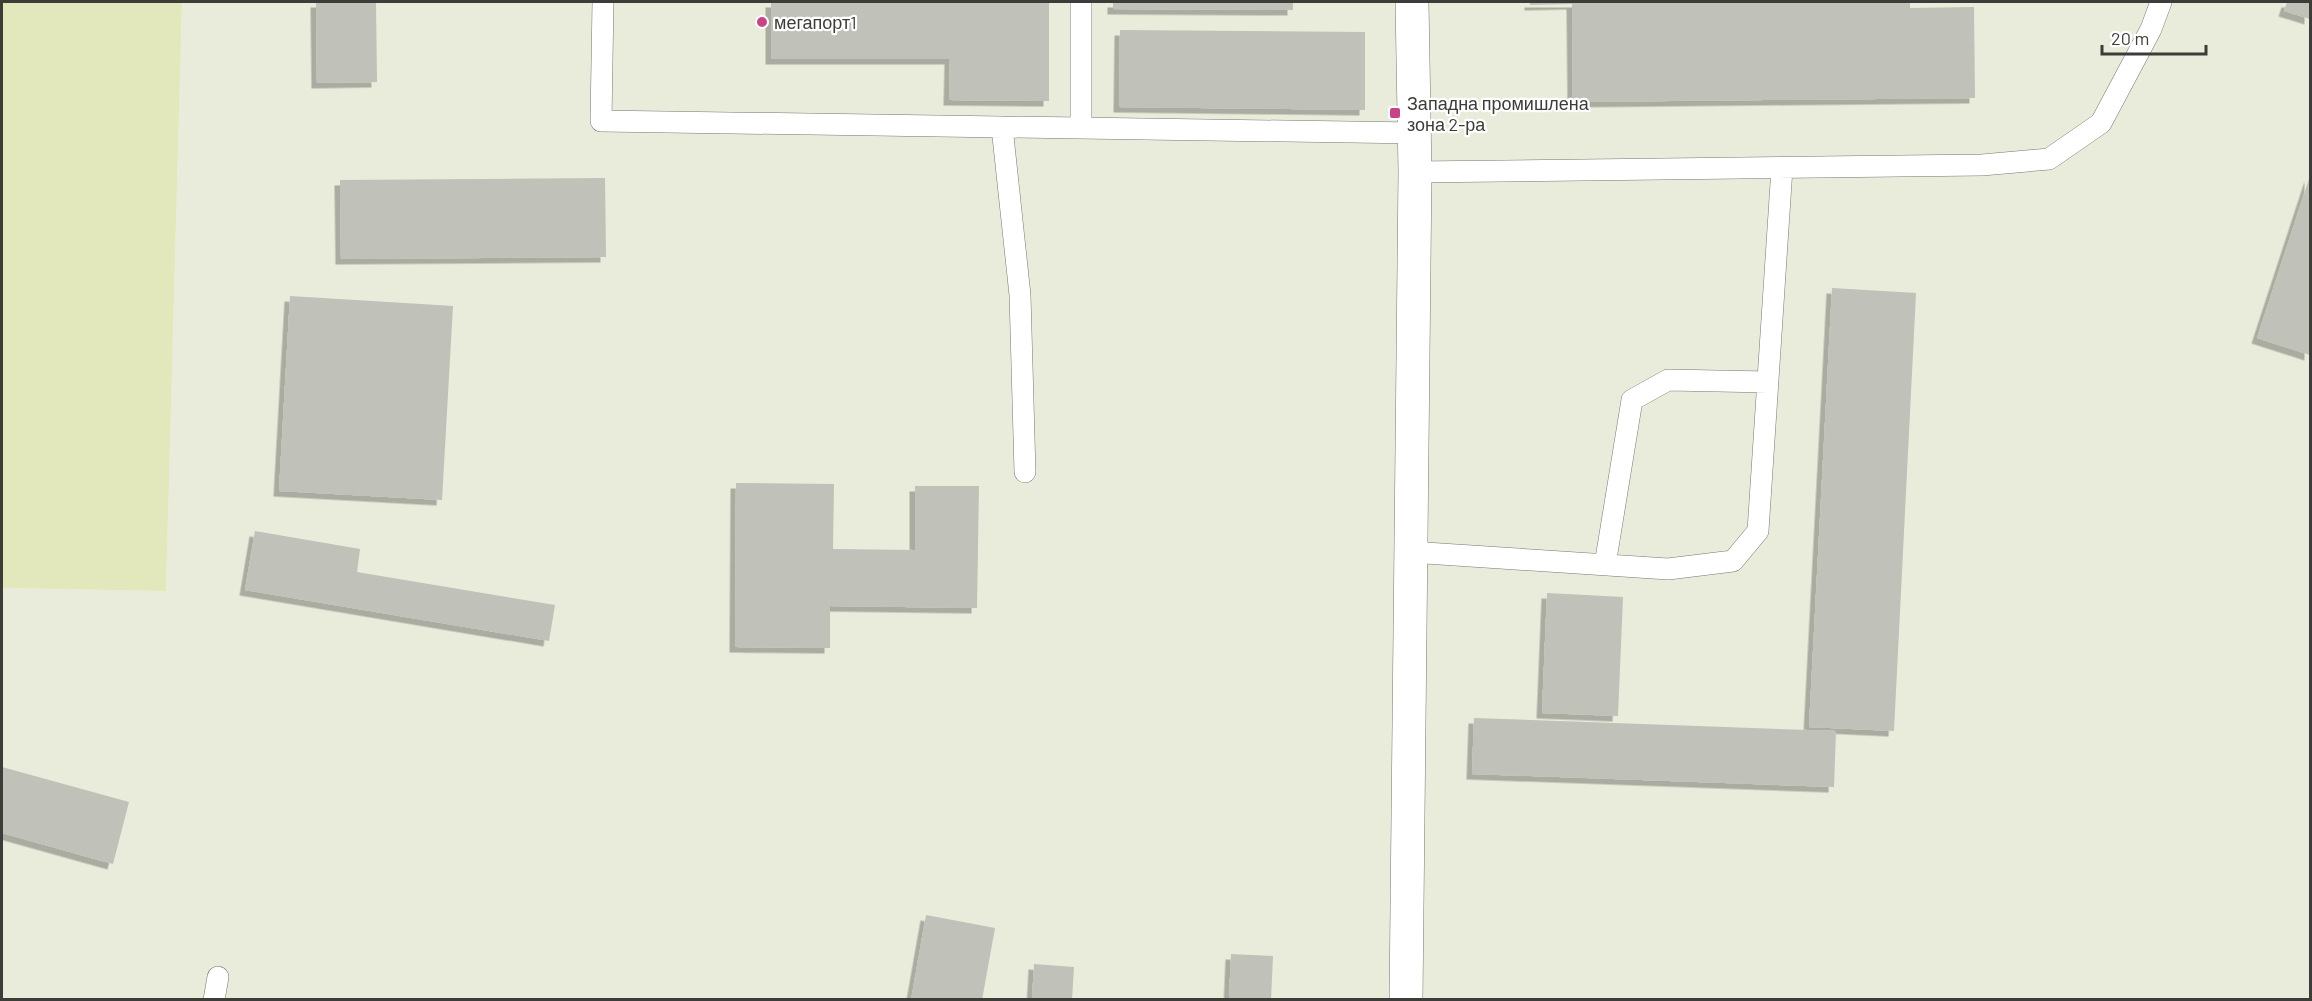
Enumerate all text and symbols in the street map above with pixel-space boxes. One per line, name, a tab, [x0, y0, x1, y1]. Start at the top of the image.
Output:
place label: мегапорт1	[774, 11, 856, 33]
marker: мегапорт1	[755, 15, 769, 29]
scale bar	[2102, 18, 2206, 56]
text: 20 m	[2111, 27, 2149, 49]
place label: Западна промишлена зона 2-ра	[1407, 92, 1590, 135]
marker: Западна промишлена зона 2-ра	[1388, 106, 1402, 120]

